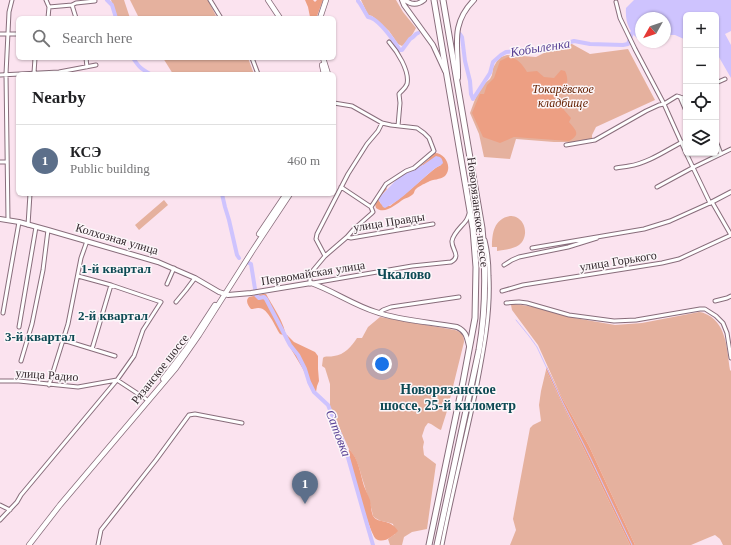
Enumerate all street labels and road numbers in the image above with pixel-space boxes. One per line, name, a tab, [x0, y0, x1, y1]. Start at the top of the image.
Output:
street label: Новорязанское шоссе	[464, 156, 492, 268]
street label: улица Правды	[352, 209, 426, 235]
street label: Колхозная улица	[74, 220, 161, 258]
street label: улица Горького	[578, 248, 658, 274]
street label: Первомайская улица	[260, 258, 367, 288]
street label: Рязанское шоссе	[128, 331, 192, 407]
street label: улица Радио	[15, 366, 79, 384]

